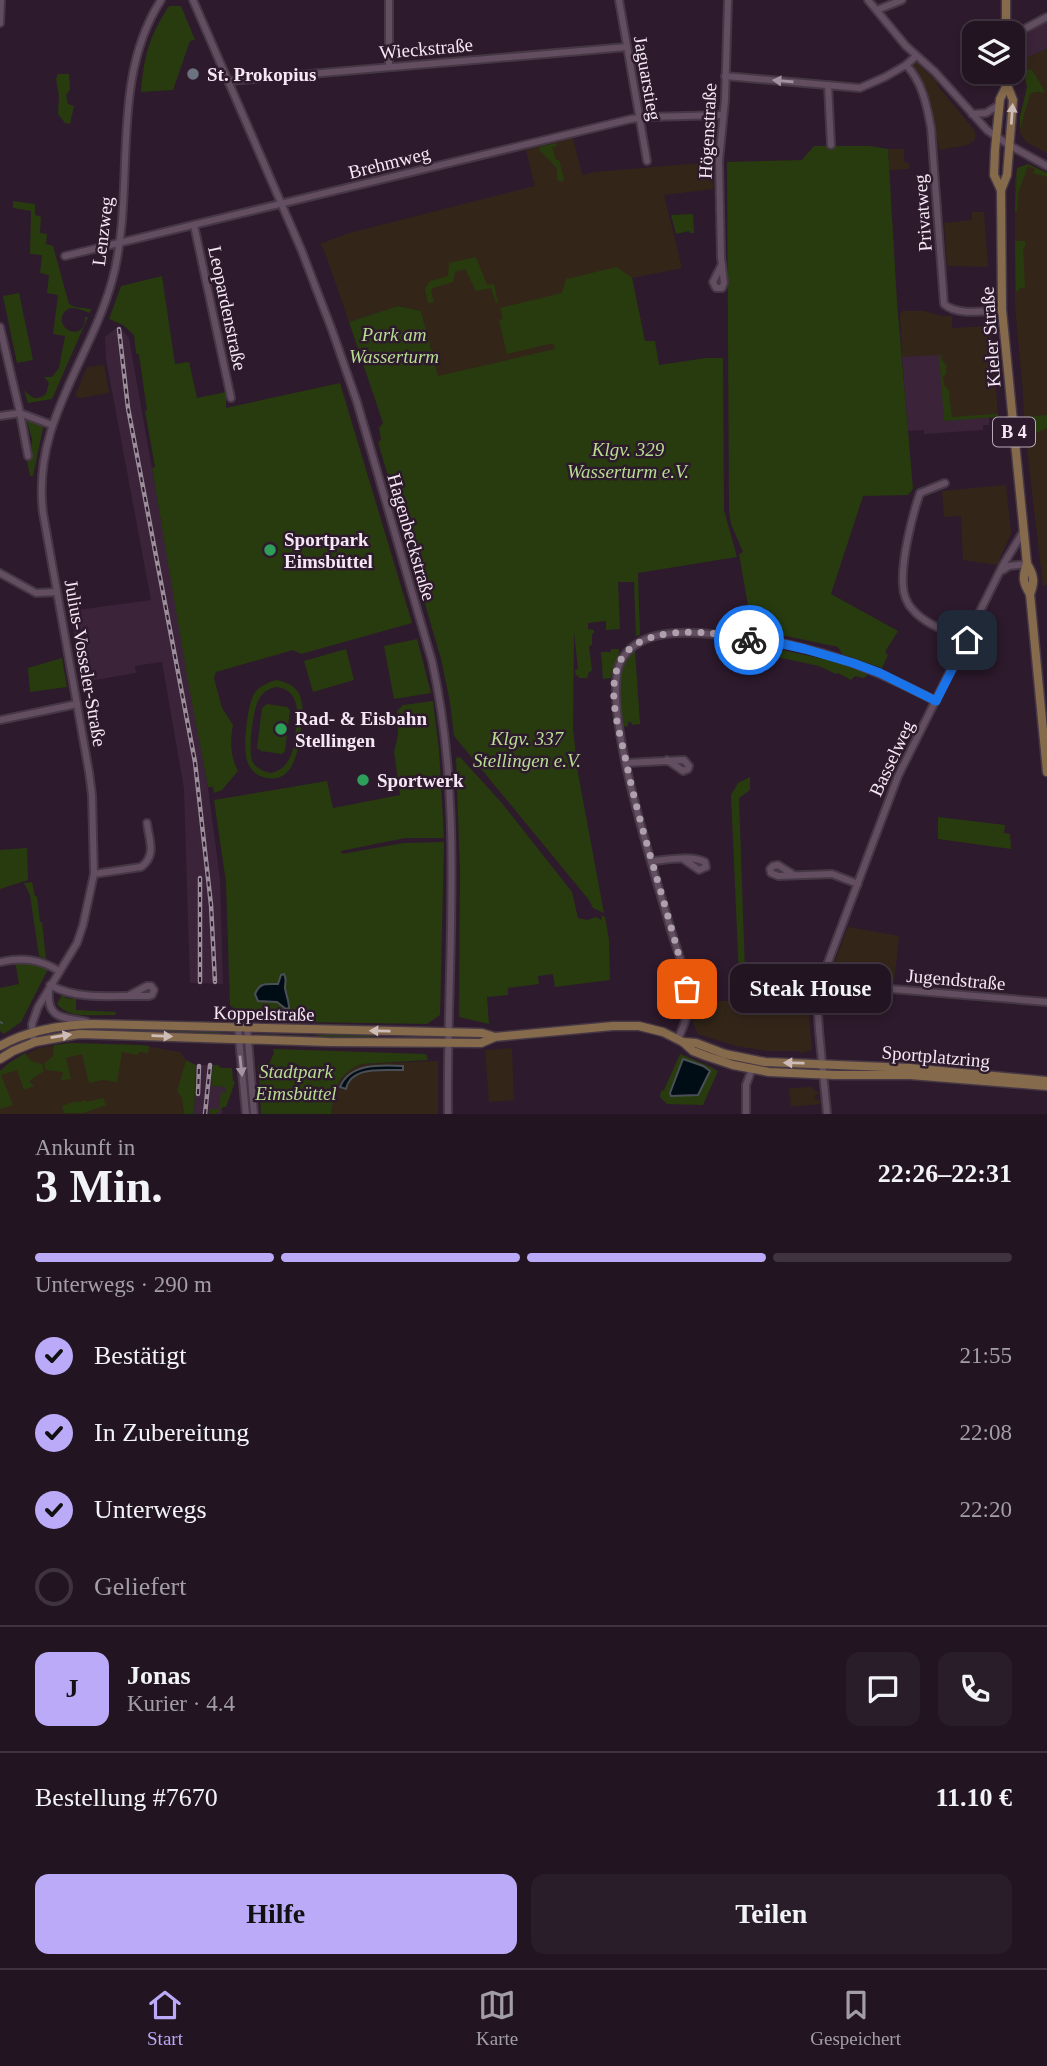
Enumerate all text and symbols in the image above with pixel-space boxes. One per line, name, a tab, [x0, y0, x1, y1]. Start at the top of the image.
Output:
map controls	[962, 21, 1025, 84]
button: layers	[962, 21, 1025, 84]
street label: Wieckstraße	[378, 34, 474, 63]
street label: Jaguarstieg	[630, 34, 665, 122]
place label: St. Prokopius	[207, 64, 316, 85]
marker: St. Prokopius	[185, 66, 201, 82]
one-way arrow	[772, 75, 794, 86]
street label: Högenstraße	[695, 83, 720, 180]
one-way arrow	[1007, 103, 1018, 125]
street label: Brehmweg	[346, 142, 433, 183]
street label: Privatweg	[909, 173, 936, 252]
street label: Lenzweg	[88, 195, 117, 267]
street label: Leopardenstraße	[204, 244, 251, 372]
street label: Kieler Straße	[977, 286, 1004, 388]
park label: Park am Wasserturm	[349, 324, 439, 367]
road number: B 4	[993, 418, 1035, 446]
park label: Klgv. 329 Wasserturm e.V.	[567, 439, 689, 482]
street label: Hagenbeckstraße	[383, 471, 440, 603]
place label: Sportpark Eimsbüttel	[284, 529, 373, 572]
marker: Sportpark Eimsbüttel	[262, 542, 278, 558]
street label: Julius-Vosseler-Straße	[60, 578, 111, 748]
courier	[714, 605, 784, 675]
pin	[937, 610, 997, 670]
icon: bike	[730, 621, 768, 659]
icon: home	[948, 621, 986, 659]
place label: Rad- & Eisbahn Stellingen	[295, 708, 427, 751]
street label: Basselweg	[865, 716, 918, 799]
marker: Rad- & Eisbahn Stellingen	[273, 721, 289, 737]
park label: Klgv. 337 Stellingen e.V.	[473, 728, 581, 771]
place label: Sportwerk	[377, 770, 464, 791]
marker: Sportwerk	[355, 772, 371, 788]
pin	[657, 959, 717, 1019]
callout: Steak House	[729, 964, 890, 1014]
street label: Jugendstraße	[906, 965, 1006, 994]
icon: bag	[668, 970, 706, 1008]
text: Steak House	[749, 976, 872, 1001]
street label: Koppelstraße	[213, 1002, 315, 1025]
one-way arrow	[369, 1025, 391, 1037]
one-way arrow	[50, 1030, 72, 1041]
one-way arrow	[151, 1030, 173, 1042]
street label: Sportplatzring	[881, 1041, 992, 1072]
one-way arrow	[236, 1056, 247, 1078]
one-way arrow	[782, 1057, 804, 1068]
park label: Stadtpark Eimsbüttel	[254, 1061, 337, 1104]
text: Ankunft in	[35, 1135, 135, 1160]
text: 22:26–22:31	[878, 1159, 1012, 1188]
text: 3 Min.	[35, 1161, 163, 1212]
text: Unterwegs · 290 m	[35, 1272, 212, 1297]
icon: check	[35, 1337, 73, 1375]
text: Bestätigt	[94, 1341, 186, 1370]
text: 21:55	[960, 1343, 1012, 1368]
icon: check	[35, 1414, 73, 1452]
text: In Zubereitung	[94, 1418, 249, 1447]
text: 22:08	[960, 1420, 1012, 1445]
icon: check	[35, 1491, 73, 1529]
text: Unterwegs	[94, 1495, 207, 1524]
text: 22:20	[960, 1497, 1012, 1522]
text: Geliefert	[94, 1572, 186, 1601]
button: chat	[846, 1652, 920, 1726]
button: phone	[938, 1652, 1012, 1726]
text: Jonas	[127, 1661, 191, 1690]
text: J	[66, 1674, 79, 1703]
text: Kurier · 4.4	[127, 1691, 235, 1716]
text: Bestellung #7670	[35, 1783, 218, 1812]
text: 11.10 €	[935, 1783, 1012, 1812]
button: Hilfe	[35, 1874, 517, 1954]
button: Teilen	[531, 1874, 1012, 1954]
tab: Start	[146, 1986, 184, 2050]
tab: Karte	[476, 1986, 518, 2050]
tab: Gespeichert	[810, 1986, 901, 2050]

